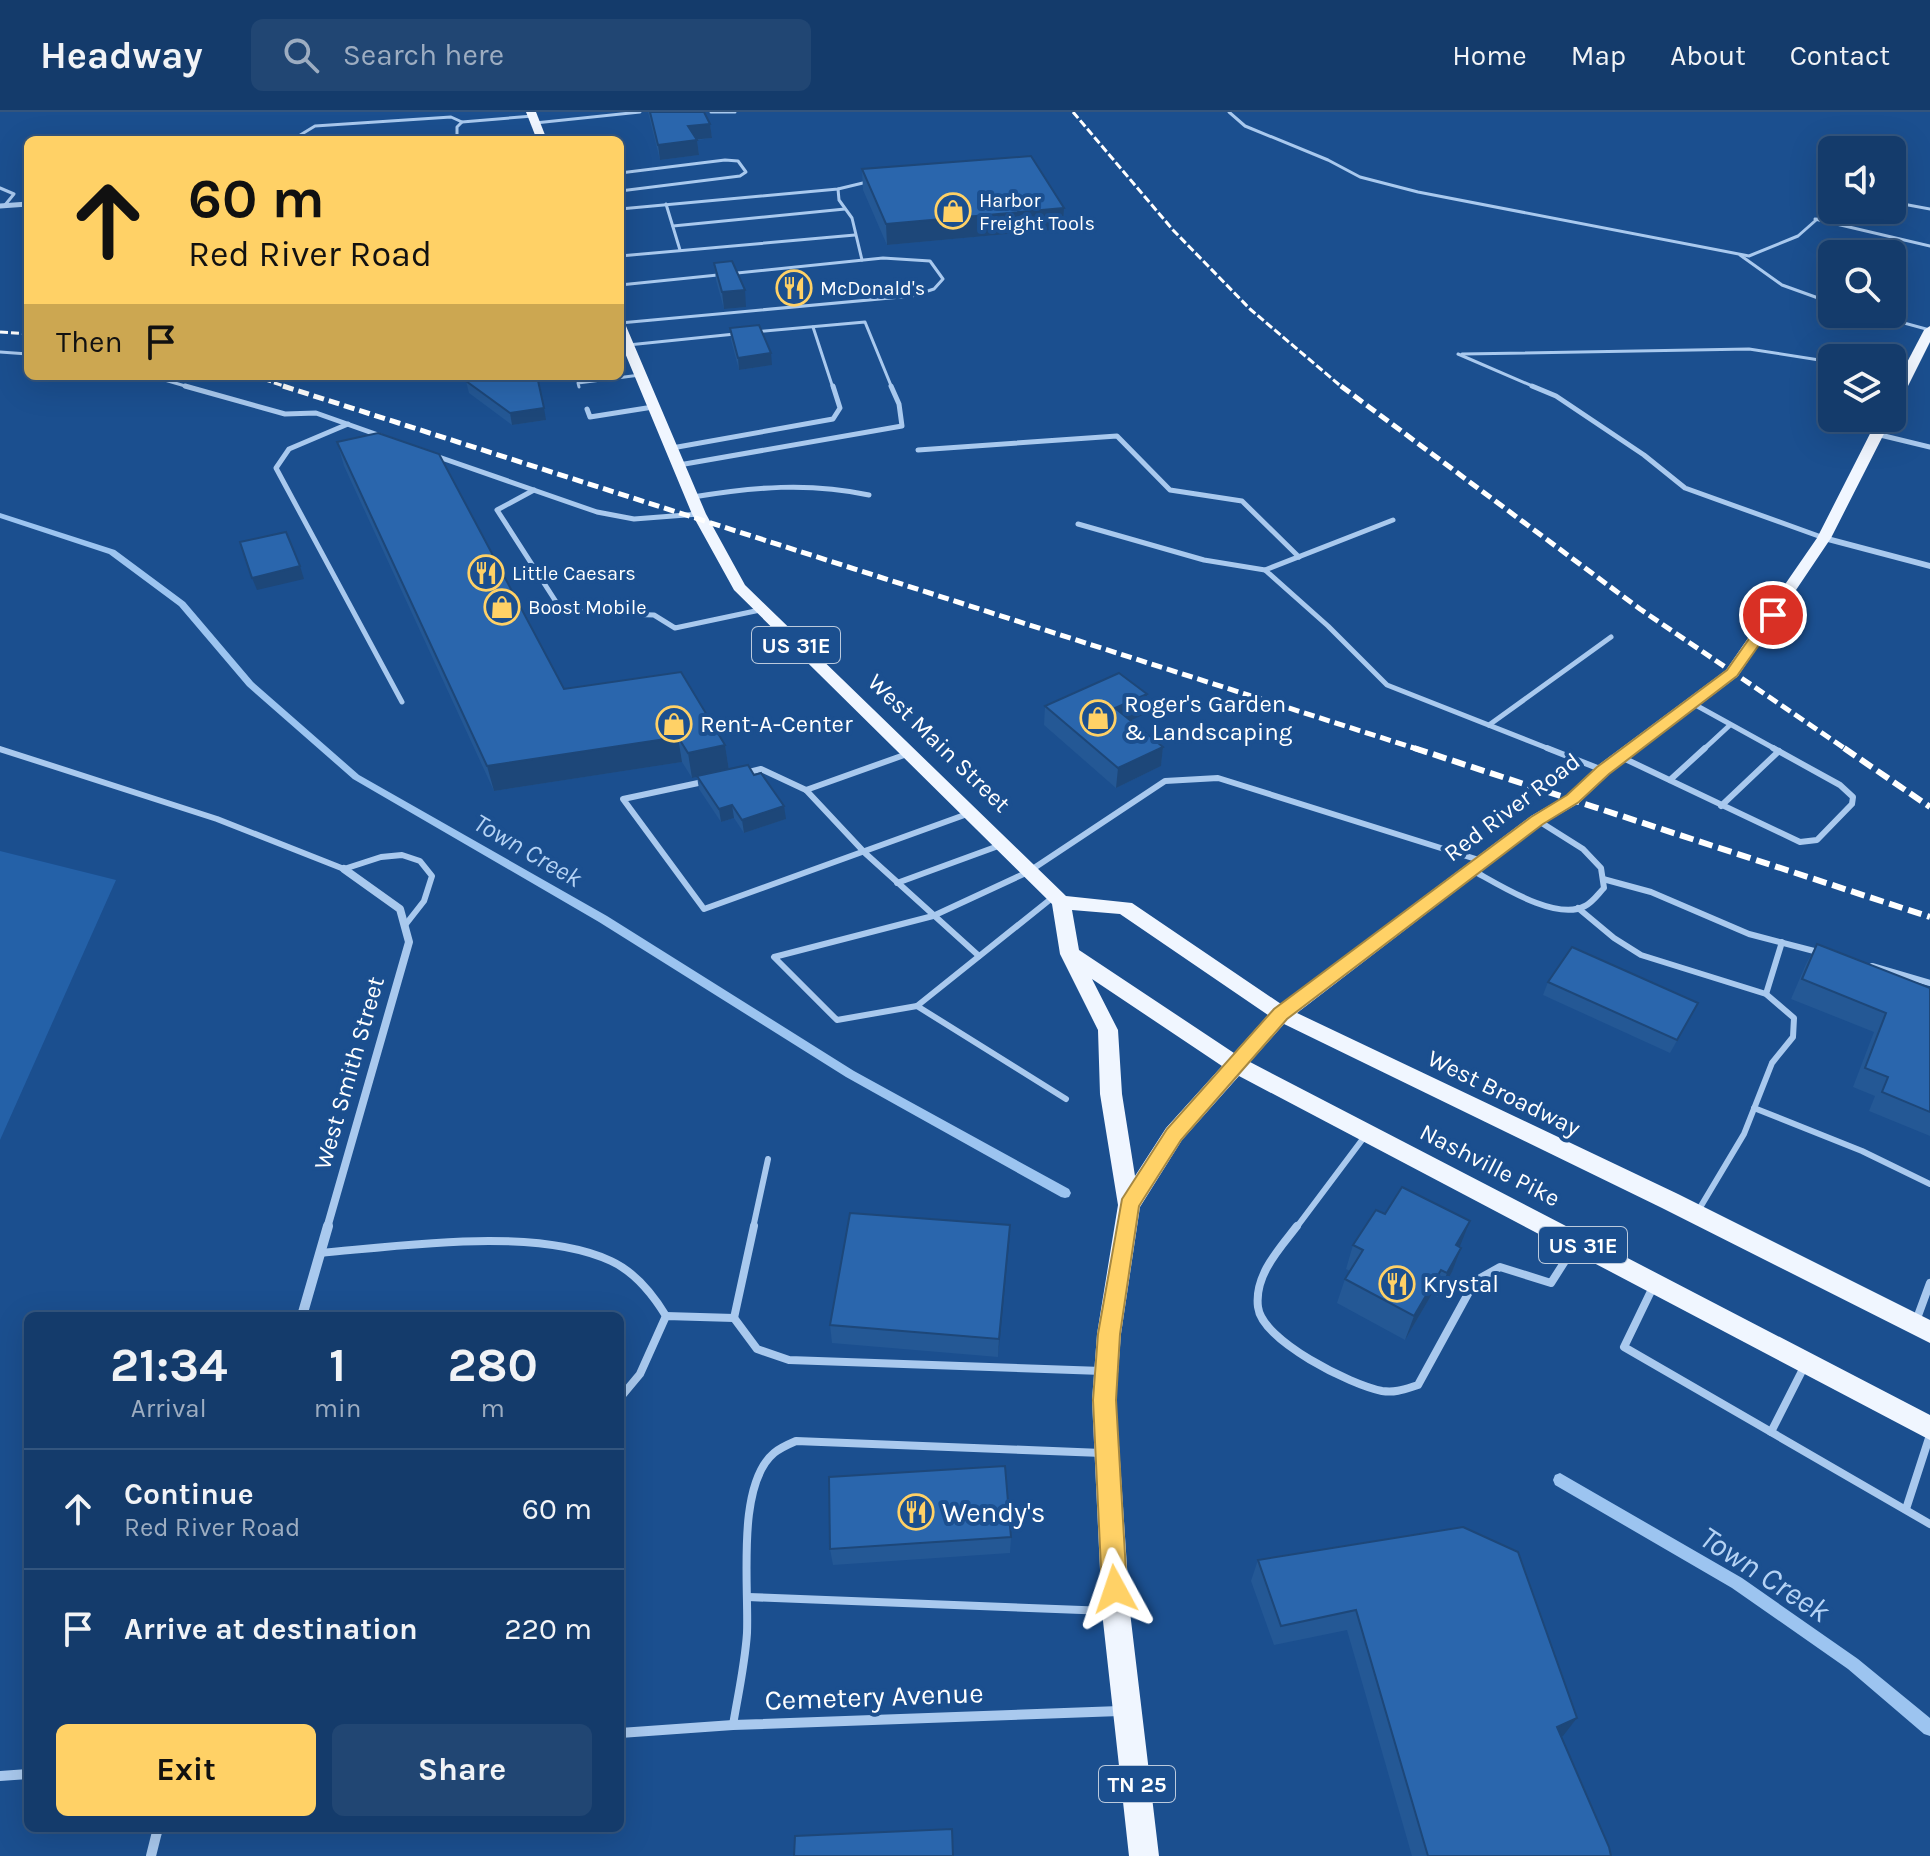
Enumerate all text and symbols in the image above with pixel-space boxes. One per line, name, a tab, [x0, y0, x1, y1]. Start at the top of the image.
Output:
search box	[251, 19, 811, 91]
text: Headway	[40, 33, 203, 78]
icon: search	[279, 33, 323, 77]
text: Search here	[343, 37, 504, 73]
text: Home	[1452, 39, 1527, 72]
text: Map	[1571, 39, 1626, 72]
text: About	[1670, 39, 1746, 72]
text: Contact	[1790, 39, 1890, 72]
map controls	[1818, 136, 1906, 432]
button: sound	[1818, 136, 1906, 224]
text: 60 m	[188, 166, 325, 231]
icon: ahead	[56, 168, 160, 272]
place label: Harbor Freight Tools	[979, 189, 1095, 235]
shop icon: Harbor Freight Tools	[934, 192, 972, 230]
text: Red River Road	[188, 233, 432, 275]
button: search	[1818, 240, 1906, 328]
restaurant icon: McDonald's	[775, 269, 813, 307]
place label: McDonald's	[820, 277, 925, 300]
icon: arrive	[139, 320, 183, 364]
text: Then	[56, 324, 123, 360]
button: layers	[1818, 344, 1906, 432]
restaurant icon: Little Caesars	[467, 554, 505, 592]
place label: Little Caesars	[512, 562, 636, 585]
pin	[1739, 581, 1807, 649]
shop icon: Boost Mobile	[483, 588, 521, 626]
icon: arrive	[1751, 593, 1795, 637]
place label: Boost Mobile	[528, 596, 647, 619]
road number: US 31E	[752, 627, 840, 663]
street label: West Main Street	[862, 668, 1016, 818]
place label: Roger's Garden & Landscaping	[1124, 690, 1293, 746]
shop icon: Roger's Garden & Landscaping	[1079, 699, 1117, 737]
shop icon: Rent-A-Center	[655, 705, 693, 743]
place label: Rent-A-Center	[700, 710, 853, 738]
street label: Red River Road	[1439, 747, 1585, 867]
water label: Town Creek	[468, 807, 588, 894]
street label: West Smith Street	[308, 973, 390, 1173]
street label: West Broadway	[1423, 1044, 1585, 1142]
street label: Nashville Pike	[1415, 1118, 1565, 1212]
road number: US 31E	[1539, 1227, 1627, 1263]
restaurant icon: Krystal	[1378, 1265, 1416, 1303]
place label: Krystal	[1423, 1270, 1499, 1298]
text: 21:34	[110, 1337, 228, 1393]
text: 1	[329, 1337, 346, 1393]
text: 280	[447, 1337, 538, 1393]
text: Arrival	[131, 1393, 207, 1424]
text: min	[314, 1393, 361, 1424]
text: m	[481, 1393, 505, 1424]
text: Continue	[124, 1476, 254, 1512]
icon: ahead	[56, 1487, 100, 1531]
text: 60 m	[522, 1491, 592, 1527]
restaurant icon: Wendy's	[897, 1493, 935, 1531]
place label: Wendy's	[942, 1496, 1046, 1529]
text: Red River Road	[124, 1512, 300, 1543]
water label: Town Creek	[1693, 1519, 1837, 1631]
position arrow	[1073, 1547, 1157, 1631]
icon: arrive	[56, 1607, 100, 1651]
text: Arrive at destination	[124, 1611, 418, 1647]
text: 220 m	[504, 1611, 592, 1647]
street label: Cemetery Avenue	[764, 1676, 984, 1717]
button: Exit	[56, 1724, 316, 1816]
button: Share	[332, 1724, 592, 1816]
road number: TN 25	[1099, 1766, 1175, 1802]

